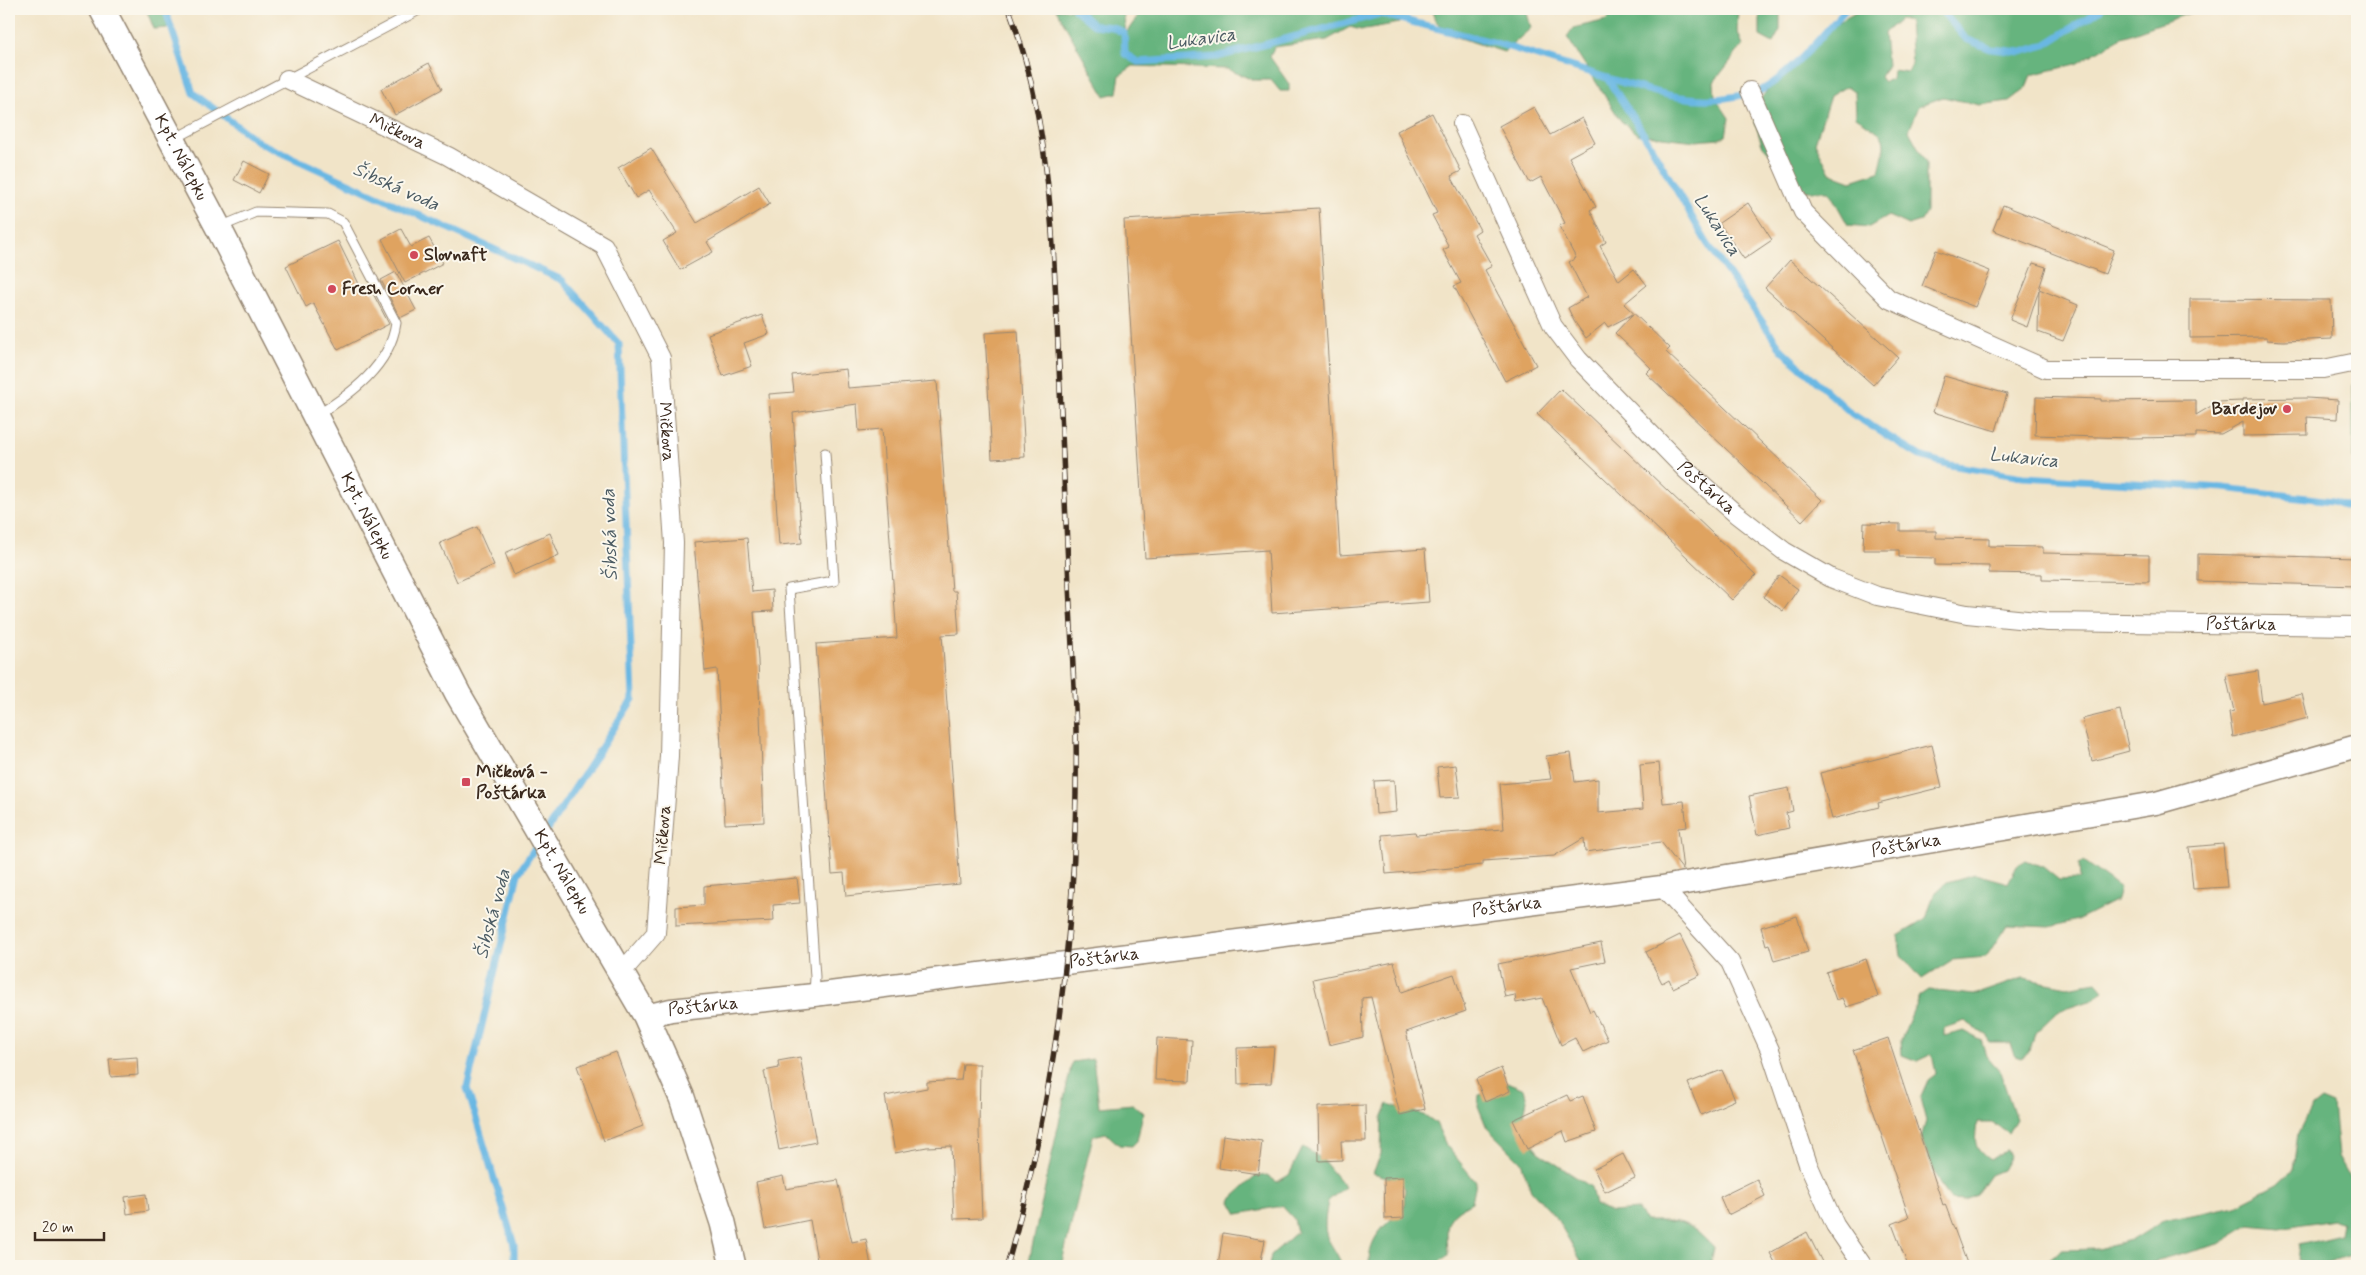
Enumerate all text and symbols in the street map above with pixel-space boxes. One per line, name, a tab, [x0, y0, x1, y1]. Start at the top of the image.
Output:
water label: Lukavica	[1165, 22, 1237, 56]
street label: Mičkova	[365, 108, 429, 155]
street label: Kpt. Nálepku	[148, 110, 214, 205]
water label: Šibská voda	[349, 157, 444, 217]
water label: Lukavica	[1688, 189, 1747, 261]
place label: Slovnaft	[424, 243, 488, 267]
marker: Slovnaft	[408, 249, 420, 261]
place label: Fresh Corner	[342, 277, 444, 301]
marker: Fresh Corner	[326, 283, 338, 295]
place label: Bardejov	[2212, 397, 2278, 421]
street label: Mičkova	[652, 401, 680, 462]
marker: Bardejov	[2281, 403, 2293, 415]
water label: Lukavica	[1988, 442, 2060, 474]
street label: Poštárka	[1672, 456, 1741, 520]
street label: Kpt. Nálepku	[334, 469, 399, 564]
water label: Šibská voda	[596, 488, 624, 581]
street label: Poštárka	[2206, 612, 2277, 637]
place label: Mičková - Poštárka	[476, 760, 548, 805]
marker: Mičková - Poštárka	[460, 776, 472, 788]
street label: Mičkova	[649, 804, 677, 866]
street label: Kpt. Nálepku	[528, 825, 596, 919]
street label: Poštárka	[1869, 828, 1943, 863]
water label: Šibská voda	[469, 866, 517, 962]
street label: Poštárka	[1470, 890, 1543, 923]
street label: Poštárka	[1068, 942, 1141, 974]
street label: Poštárka	[667, 991, 739, 1022]
scale bar	[35, 1210, 104, 1242]
text: 20 m	[42, 1218, 74, 1238]

